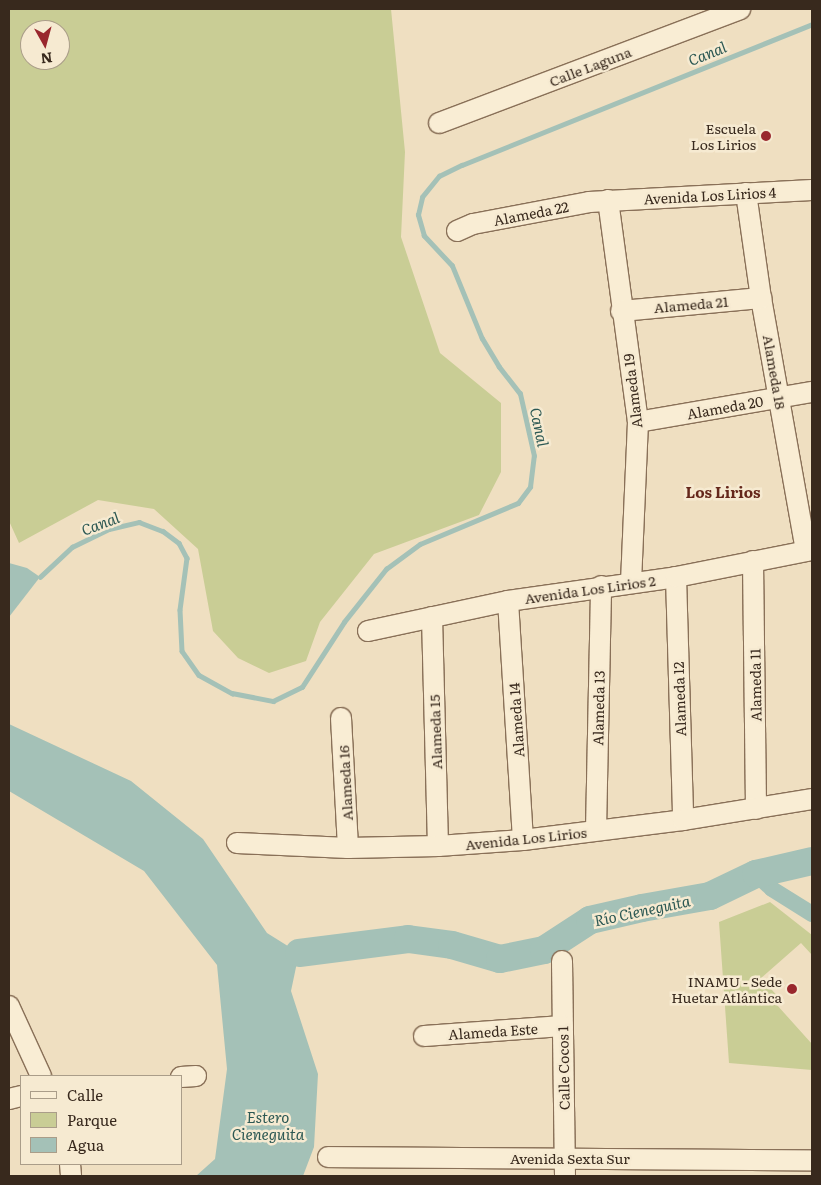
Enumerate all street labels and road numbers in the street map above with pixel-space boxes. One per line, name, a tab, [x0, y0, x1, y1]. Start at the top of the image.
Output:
street label: Calle Laguna	[547, 43, 633, 89]
street label: Avenida Los Lirios 4	[643, 183, 777, 207]
street label: Alameda 22	[492, 197, 570, 229]
street label: Alameda 21	[653, 292, 729, 316]
street label: Alameda 18	[760, 333, 790, 411]
street label: Alameda 19	[619, 353, 645, 429]
street label: Alameda 20	[686, 392, 764, 422]
street label: Avenida Los Lirios 2	[523, 571, 657, 607]
street label: Alameda 11	[746, 648, 764, 722]
street label: Alameda 12	[669, 661, 689, 737]
street label: Alameda 13	[589, 670, 607, 746]
street label: Alameda 14	[505, 682, 527, 758]
street label: Alameda 15	[425, 694, 445, 770]
street label: Alameda 16	[335, 745, 355, 821]
street label: Avenida Los Lirios	[464, 823, 588, 853]
street label: Alameda Este	[448, 1019, 538, 1043]
street label: Calle Cocos 1	[554, 1026, 572, 1110]
street label: Avenida Sexta Sur	[510, 1150, 630, 1166]

